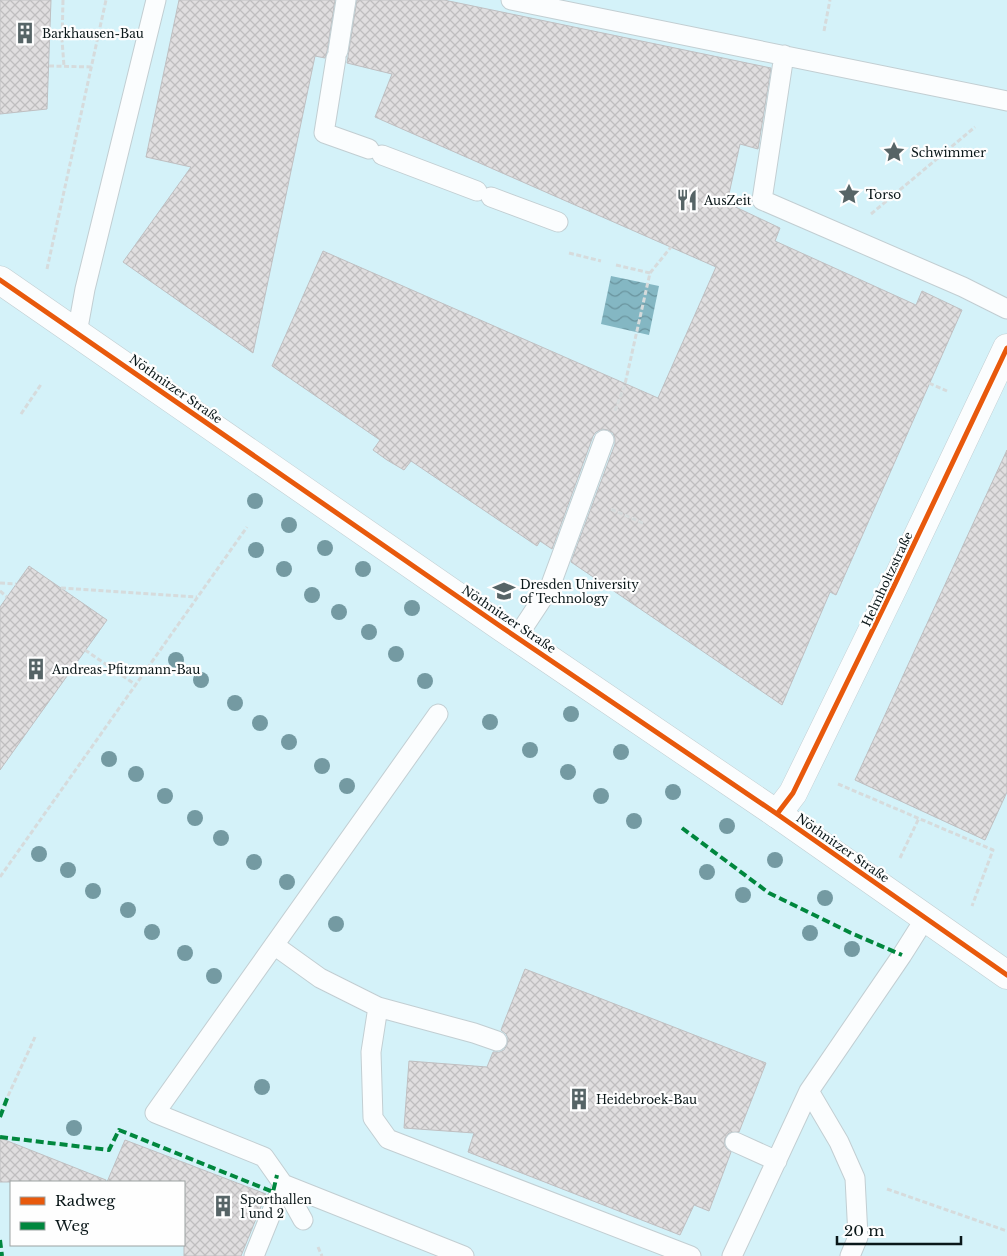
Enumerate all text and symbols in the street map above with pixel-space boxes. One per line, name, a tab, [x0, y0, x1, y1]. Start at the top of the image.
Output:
building icon: Barkhausen-Bau	[12, 20, 38, 46]
place label: Barkhausen-Bau	[42, 26, 144, 41]
place icon: Schwimmer	[881, 139, 907, 165]
place label: Schwimmer	[911, 145, 986, 160]
place icon: Torso	[836, 181, 862, 207]
restaurant icon: AusZeit	[674, 187, 700, 213]
place label: Torso	[866, 187, 901, 202]
place label: AusZeit	[703, 193, 752, 208]
street label: Nöthnitzer Straße	[127, 351, 225, 427]
street label: Helmholtzstraße	[858, 529, 916, 629]
place label: Dresden University of Technology	[520, 577, 639, 606]
school or university icon: Dresden University of Technology	[491, 578, 517, 604]
street label: Nöthnitzer Straße	[459, 582, 559, 656]
building icon: Andreas-Pfitzmann-Bau	[23, 656, 49, 682]
place label: Andreas-Pfitzmann-Bau	[51, 662, 200, 677]
street label: Nöthnitzer Straße	[794, 810, 892, 886]
building icon: Heidebroek-Bau	[566, 1086, 592, 1112]
place label: Heidebroek-Bau	[596, 1092, 697, 1107]
legend	[10, 1181, 185, 1246]
text: Radweg	[55, 1191, 116, 1210]
place label: Sporthallen 1 und 2	[240, 1192, 312, 1221]
building icon: Sporthallen 1 und 2	[210, 1193, 236, 1219]
scale bar	[837, 1214, 961, 1246]
text: Weg	[54, 1216, 90, 1235]
text: 20 m	[844, 1221, 884, 1240]

